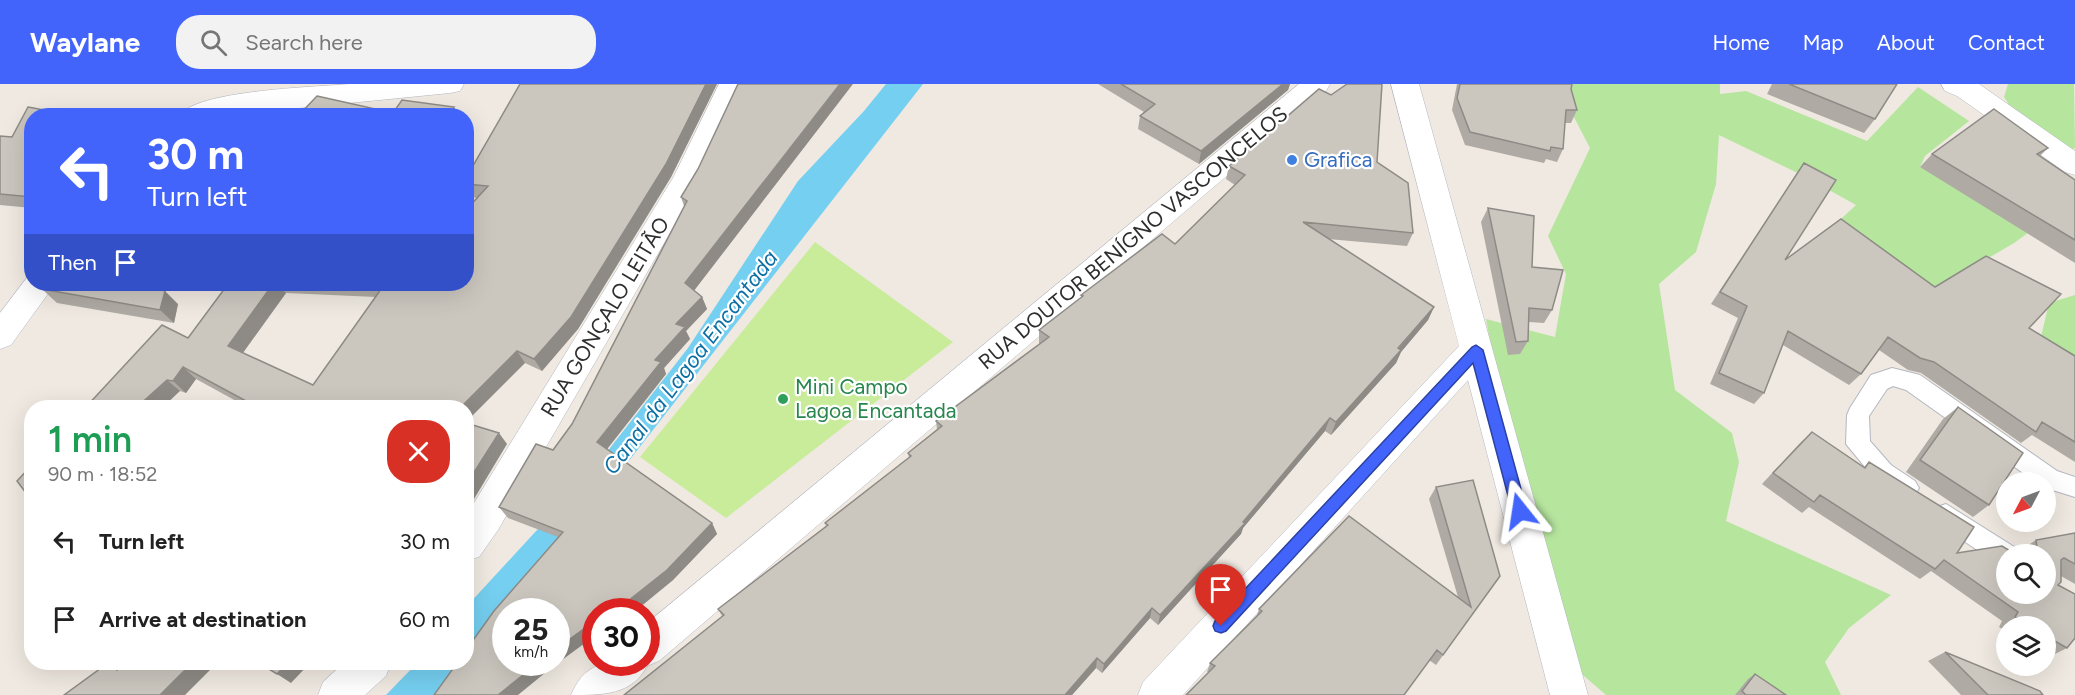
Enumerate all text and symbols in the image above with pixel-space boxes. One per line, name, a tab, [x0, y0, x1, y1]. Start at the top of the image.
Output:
search box	[176, 15, 596, 69]
text: Waylane	[30, 25, 140, 59]
icon: search	[197, 26, 230, 59]
text: Search here	[245, 29, 363, 56]
text: Home	[1713, 30, 1770, 55]
text: Map	[1803, 30, 1844, 55]
text: About	[1877, 30, 1935, 55]
text: Contact	[1968, 30, 2045, 55]
street label: RUA DOUTOR BENÍGNO VASCONCELOS	[973, 101, 1292, 374]
text: 30 m	[147, 129, 244, 180]
icon: left	[48, 132, 126, 210]
place label: Grafica	[1304, 147, 1372, 172]
marker: Grafica	[1285, 153, 1299, 167]
text: Turn left	[147, 180, 247, 213]
street label: RUA GONÇALO LEITÃO	[535, 212, 674, 421]
water label: Canal da Lagoa Encantada	[597, 245, 784, 480]
icon: arrive	[109, 246, 142, 279]
text: Then	[48, 249, 97, 276]
place label: Mini Campo Lagoa Encantada	[795, 374, 957, 423]
marker: Mini Campo Lagoa Encantada	[776, 392, 790, 406]
text: 1 min	[48, 418, 132, 461]
button: close	[387, 420, 450, 483]
text: 90 m · 18:52	[48, 462, 157, 486]
north arrow	[1996, 472, 2056, 532]
map controls	[1996, 472, 2056, 676]
position arrow	[1488, 479, 1552, 543]
icon: left	[48, 525, 81, 558]
text: Turn left	[99, 528, 185, 555]
text: 30 m	[400, 528, 450, 555]
button: search	[1996, 544, 2056, 604]
pin	[1195, 564, 1246, 626]
icon: arrive	[1204, 573, 1237, 606]
speed limit sign: 30	[582, 598, 660, 676]
icon: arrive	[48, 603, 81, 636]
text: Arrive at destination	[99, 606, 307, 633]
text: 60 m	[399, 606, 450, 633]
text: 25	[514, 611, 548, 648]
button: layers	[1996, 616, 2056, 676]
text: km/h	[514, 643, 548, 661]

